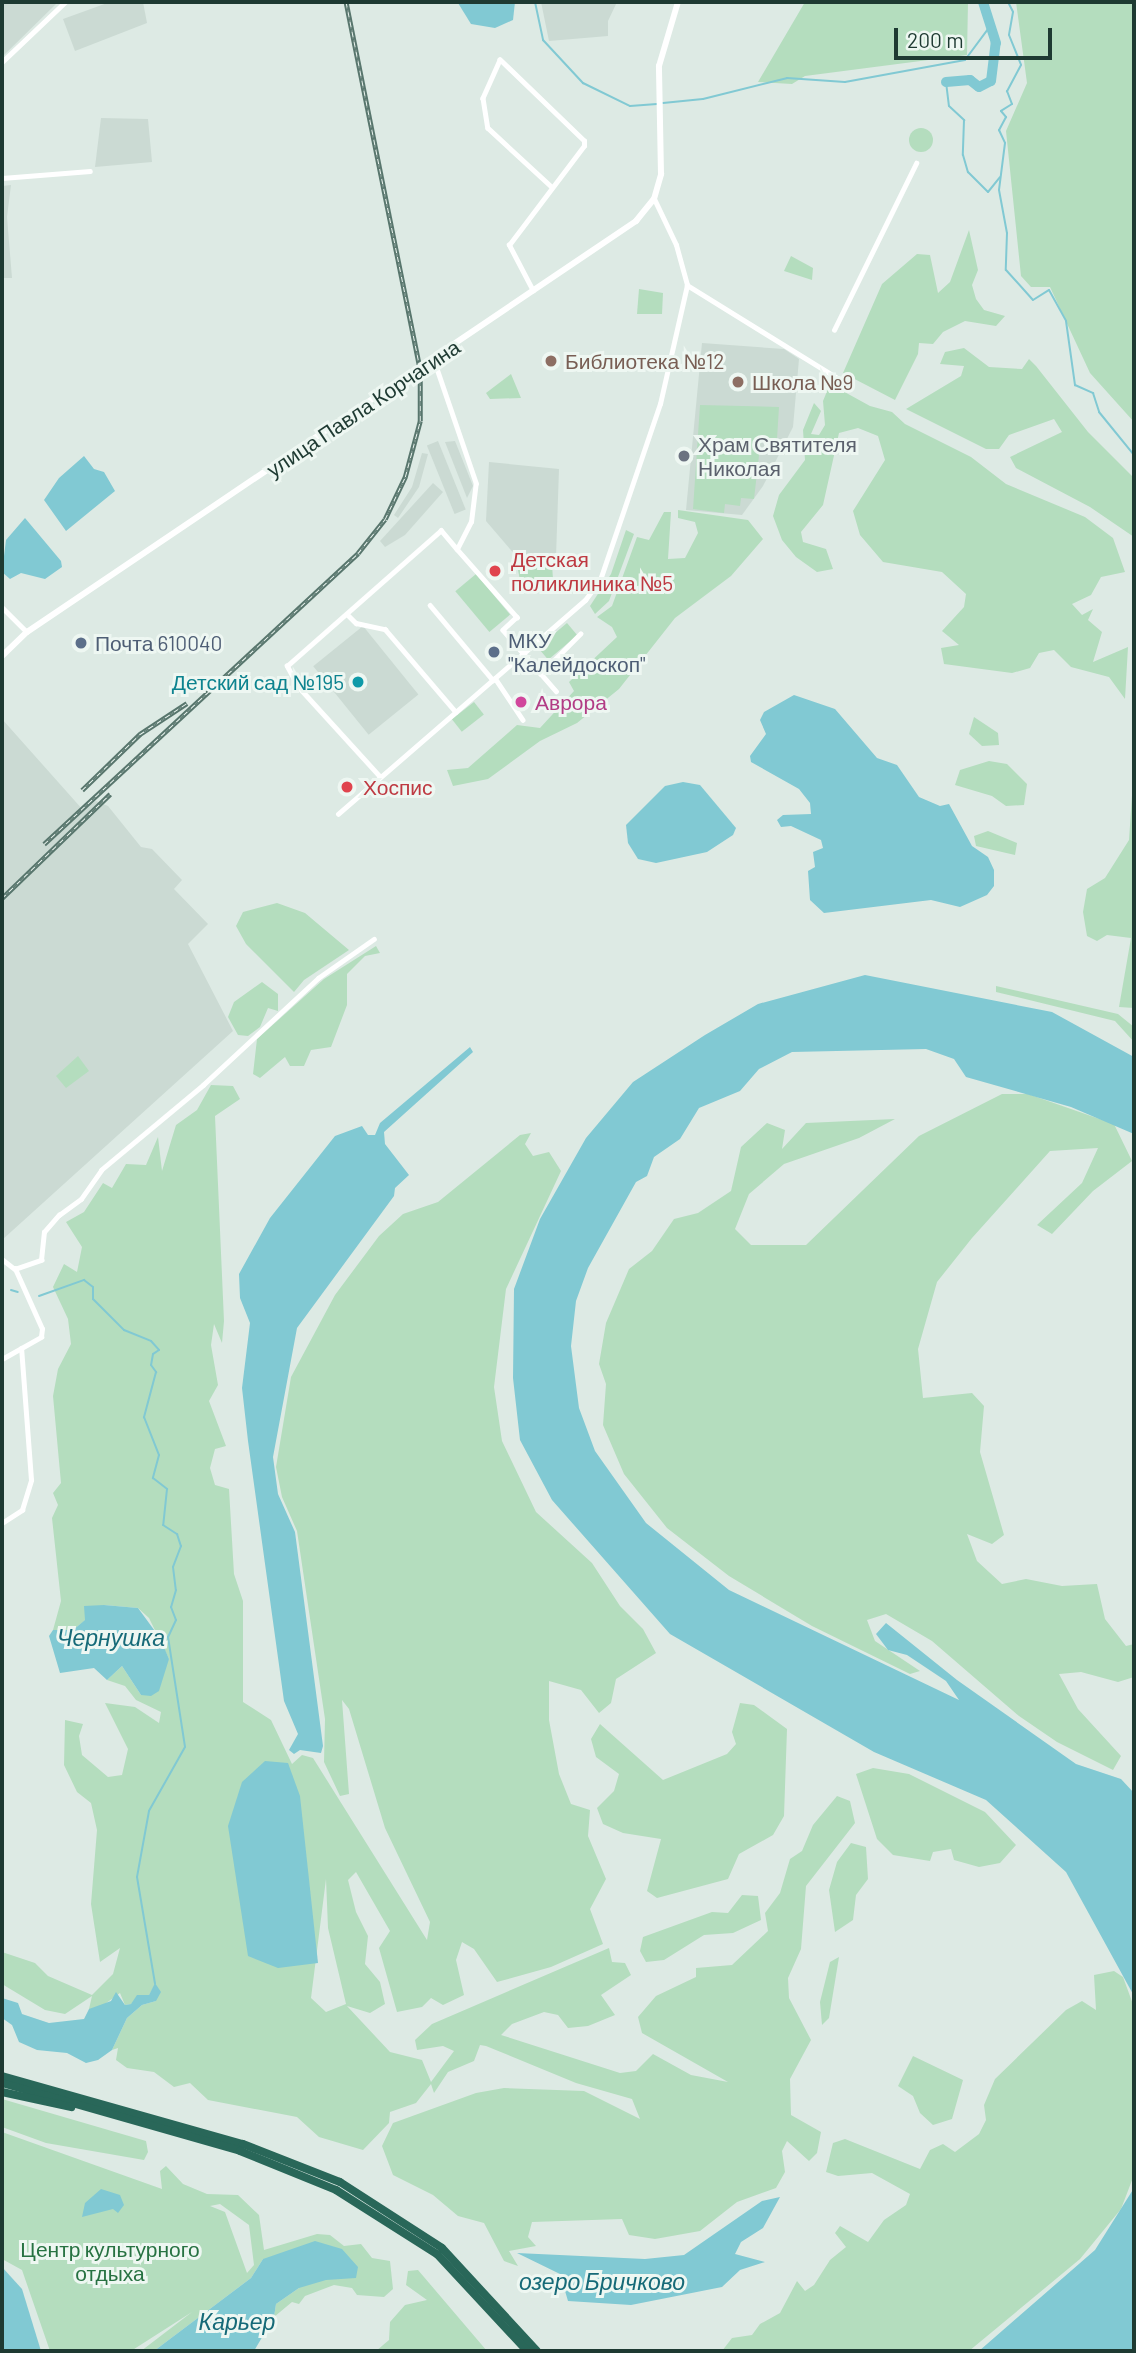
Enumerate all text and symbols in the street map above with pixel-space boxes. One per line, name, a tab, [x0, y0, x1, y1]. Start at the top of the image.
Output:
scale bar	[898, 14, 1056, 58]
text: 200 m	[907, 27, 964, 52]
street label: улица Павла Корчагина	[261, 334, 465, 482]
place label: Библиотека №12	[565, 348, 725, 374]
marker: Библиотека №12	[543, 353, 559, 369]
place label: Школа №9	[752, 369, 853, 395]
marker: Школа №9	[730, 374, 746, 390]
place label: Храм Святителя Николая	[698, 431, 857, 481]
marker: Храм Святителя Николая	[676, 448, 692, 464]
place label: Детская поликлиника №5	[511, 546, 673, 596]
marker: Детская поликлиника №5	[485, 561, 505, 581]
place label: МКУ "Калейдоскоп"	[508, 627, 646, 677]
place label: Почта 610040	[95, 630, 222, 656]
marker: Почта 610040	[73, 635, 89, 651]
marker: МКУ "Калейдоскоп"	[486, 644, 502, 660]
place label: Детский сад №195	[172, 669, 344, 695]
marker: Детский сад №195	[350, 674, 366, 690]
place label: Аврора	[535, 689, 607, 715]
marker: Аврора	[513, 694, 529, 710]
place label: Хоспис	[363, 774, 433, 800]
marker: Хоспис	[337, 777, 357, 797]
water label: Чернушка	[57, 1623, 165, 1651]
park label: Центр культурного отдыха	[20, 2236, 200, 2286]
water label: озеро Бричково	[519, 2267, 685, 2295]
water label: Карьер	[199, 2307, 275, 2335]

